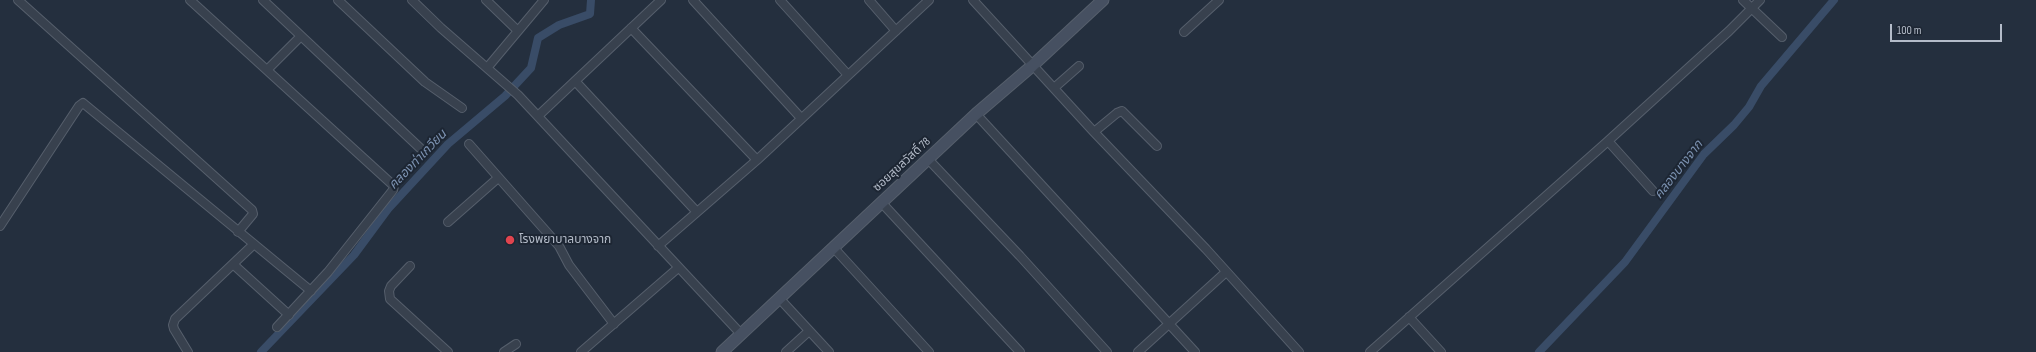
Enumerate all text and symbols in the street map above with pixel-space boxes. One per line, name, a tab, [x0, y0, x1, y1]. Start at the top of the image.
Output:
scale bar	[1892, 16, 2004, 42]
text: 100 m	[1897, 23, 1922, 38]
water label: คลองท่าเกวียน	[386, 127, 450, 193]
street label: ซอยสุขสวัสดิ์ 78	[870, 135, 934, 195]
water label: คลองบางจาก	[1651, 138, 1707, 202]
place label: โรงพยาบาลบางจาก	[519, 233, 611, 247]
marker: โรงพยาบาลบางจาก	[504, 234, 516, 246]

